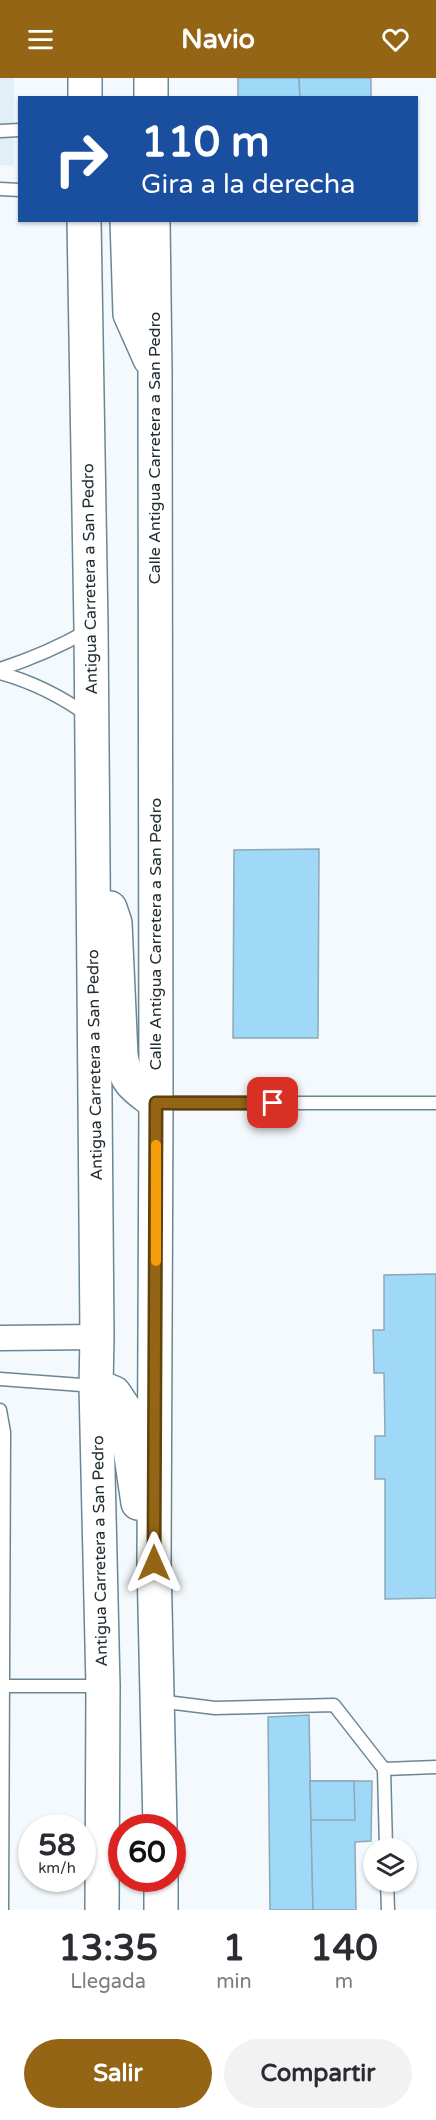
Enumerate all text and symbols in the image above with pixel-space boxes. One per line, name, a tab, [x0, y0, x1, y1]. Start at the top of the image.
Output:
icon: menu	[24, 23, 57, 56]
text: Navio	[181, 23, 255, 56]
icon: heart	[379, 23, 412, 56]
text: 110 m	[141, 117, 270, 168]
icon: right	[42, 120, 120, 198]
text: Gira a la derecha	[141, 168, 355, 201]
street label: Calle Antigua Carretera a San Pedro	[145, 312, 165, 584]
street label: Antigua Carretera a San Pedro	[78, 463, 102, 695]
street label: Calle Antigua Carretera a San Pedro	[146, 798, 166, 1070]
street label: Antigua Carretera a San Pedro	[83, 949, 107, 1181]
pin	[247, 1077, 298, 1128]
icon: arrive	[256, 1086, 289, 1119]
street label: Antigua Carretera a San Pedro	[88, 1435, 112, 1667]
position arrow	[122, 1531, 186, 1595]
speed limit sign: 60	[108, 1814, 186, 1892]
text: 58	[38, 1827, 76, 1864]
map controls	[363, 1838, 417, 1892]
button: layers	[363, 1838, 417, 1892]
text: km/h	[38, 1859, 76, 1877]
text: 13:35	[58, 1927, 158, 1970]
text: 1	[223, 1927, 245, 1970]
text: 140	[310, 1927, 378, 1970]
text: Llegada	[70, 1970, 146, 1994]
text: min	[216, 1970, 252, 1994]
text: m	[335, 1970, 353, 1994]
button: Salir	[24, 2039, 212, 2108]
button: Compartir	[224, 2039, 412, 2108]

